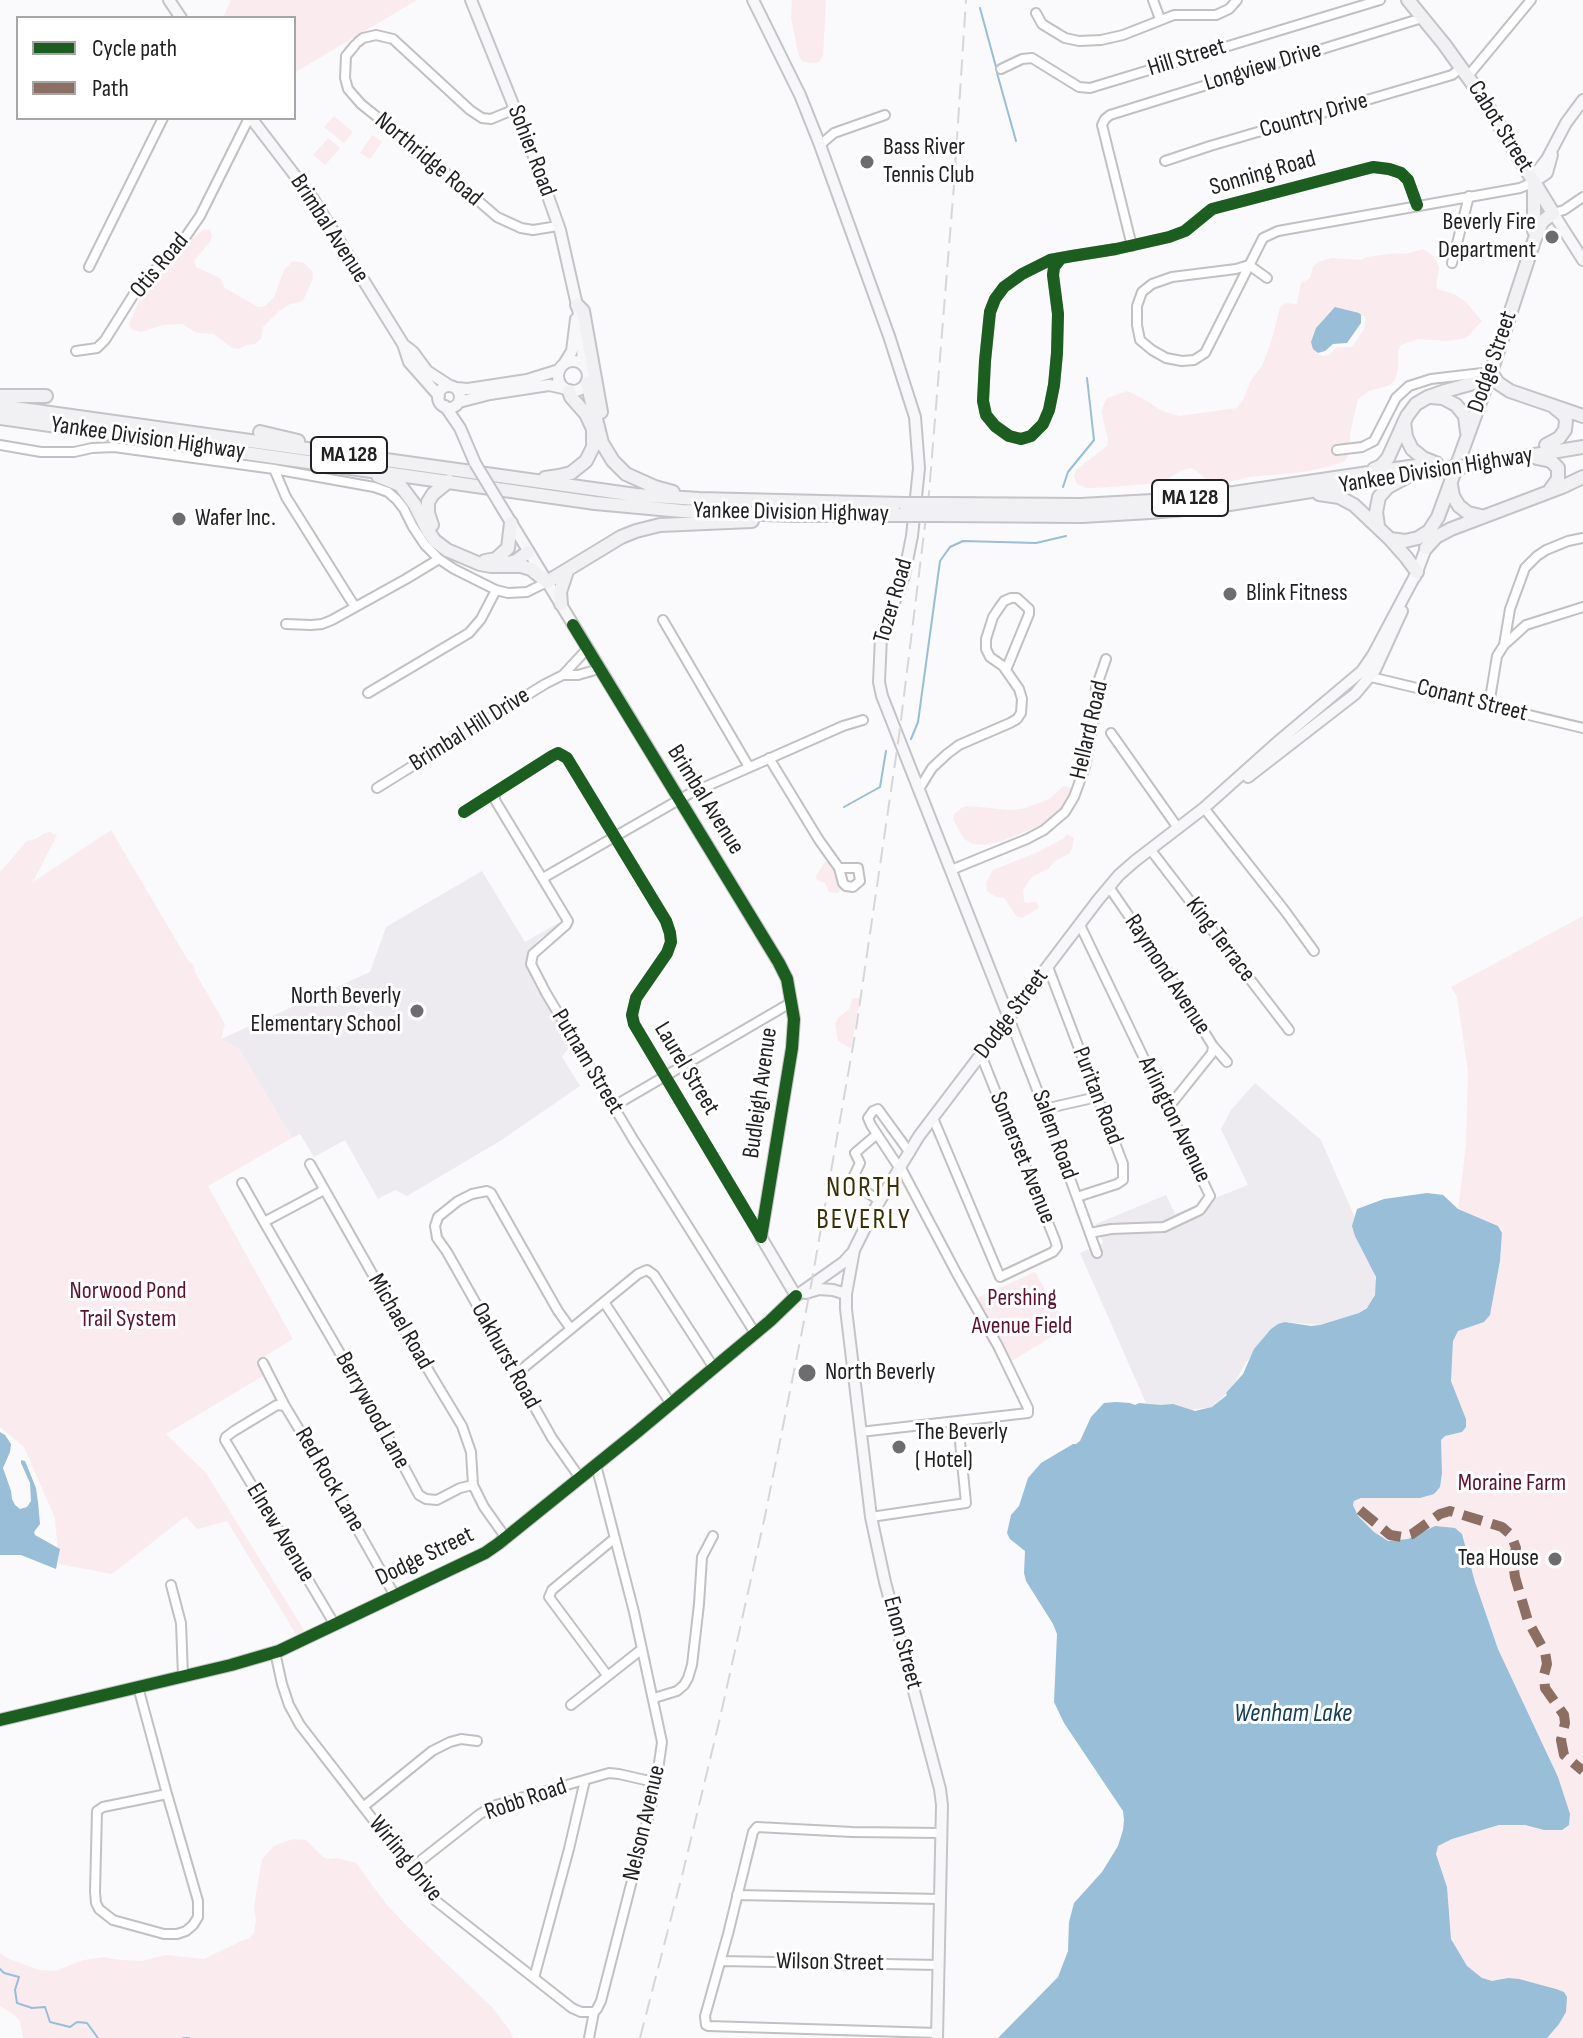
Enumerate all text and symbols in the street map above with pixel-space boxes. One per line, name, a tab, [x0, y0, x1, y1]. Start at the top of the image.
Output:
legend	[16, 16, 296, 120]
street label: Hill Street	[1145, 33, 1229, 83]
text: Cycle path	[92, 34, 177, 63]
street label: Longview Drive	[1201, 36, 1325, 98]
text: Path	[92, 74, 129, 103]
street label: Cabot Street	[1461, 76, 1539, 178]
street label: Country Drive	[1257, 87, 1371, 145]
street label: Sohier Road	[500, 101, 562, 201]
street label: Northridge Road	[368, 107, 488, 213]
place label: Bass River Tennis Club	[883, 134, 974, 190]
street label: Sonning Road	[1207, 145, 1319, 203]
marker: Bass River Tennis Club	[858, 153, 876, 171]
street label: Brimbal Avenue	[283, 169, 375, 289]
place label: Beverly Fire Department	[1438, 209, 1536, 265]
street label: Otis Road	[125, 228, 195, 304]
marker: Beverly Fire Department	[1543, 228, 1561, 246]
street label: Dodge Street	[1462, 308, 1524, 416]
street label: Yankee Division Highway	[49, 411, 247, 467]
road number: MA 128	[311, 437, 387, 473]
street label: Yankee Division Highway	[1337, 441, 1535, 501]
road number: MA 128	[1152, 480, 1228, 516]
street label: Yankee Division Highway	[693, 497, 889, 529]
place label: Wafer Inc.	[195, 505, 276, 533]
marker: Wafer Inc.	[170, 510, 188, 528]
street label: Tozer Road	[868, 555, 920, 647]
place label: Blink Fitness	[1246, 580, 1347, 608]
marker: Blink Fitness	[1221, 585, 1239, 603]
street label: Conant Street	[1414, 673, 1530, 729]
street label: Hellard Road	[1065, 678, 1115, 782]
street label: Brimbal Hill Drive	[405, 682, 535, 778]
street label: Brimbal Avenue	[660, 740, 750, 860]
street label: King Terrace	[1179, 892, 1261, 988]
street label: Raymond Avenue	[1118, 910, 1216, 1040]
street label: Dodge Street	[969, 963, 1055, 1065]
place label: North Beverly Elementary School	[250, 983, 401, 1039]
marker: North Beverly Elementary School	[408, 1002, 426, 1020]
street label: Putnam Street	[545, 1005, 629, 1119]
street label: Laurel Street	[647, 1017, 725, 1121]
street label: Budleigh Avenue	[738, 1026, 784, 1160]
street label: Puritan Road	[1065, 1043, 1129, 1149]
street label: Arlington Avenue	[1131, 1052, 1217, 1188]
street label: Salem Road	[1025, 1086, 1083, 1184]
street label: Somerset Avenue	[982, 1088, 1062, 1228]
district label: NORTH BEVERLY	[816, 1172, 912, 1238]
street label: Michael Road	[361, 1269, 439, 1375]
park label: Norwood Pond Trail System	[70, 1278, 186, 1334]
park label: Pershing Avenue Field	[972, 1285, 1072, 1341]
street label: Oakhurst Road	[464, 1298, 546, 1414]
street label: Berrywood Lane	[328, 1348, 416, 1474]
place label: North Beverly	[825, 1359, 935, 1387]
marker: North Beverly	[796, 1362, 818, 1384]
place label: The Beverly ( Hotel)	[915, 1419, 1008, 1475]
street label: Red Rock Lane	[288, 1423, 370, 1537]
marker: The Beverly ( Hotel)	[890, 1438, 908, 1456]
park label: Moraine Farm	[1458, 1470, 1566, 1498]
street label: Elnew Avenue	[239, 1478, 321, 1588]
street label: Dodge Street	[371, 1521, 479, 1593]
place label: Tea House	[1458, 1545, 1539, 1573]
marker: Tea House	[1546, 1550, 1564, 1568]
street label: Enon Street	[876, 1593, 928, 1693]
water label: Wenham Lake	[1234, 1698, 1352, 1730]
street label: Nelson Avenue	[618, 1762, 672, 1884]
street label: Robb Road	[481, 1773, 571, 1827]
street label: Wirling Drive	[362, 1810, 448, 1908]
street label: Wilson Street	[776, 1948, 884, 1978]

